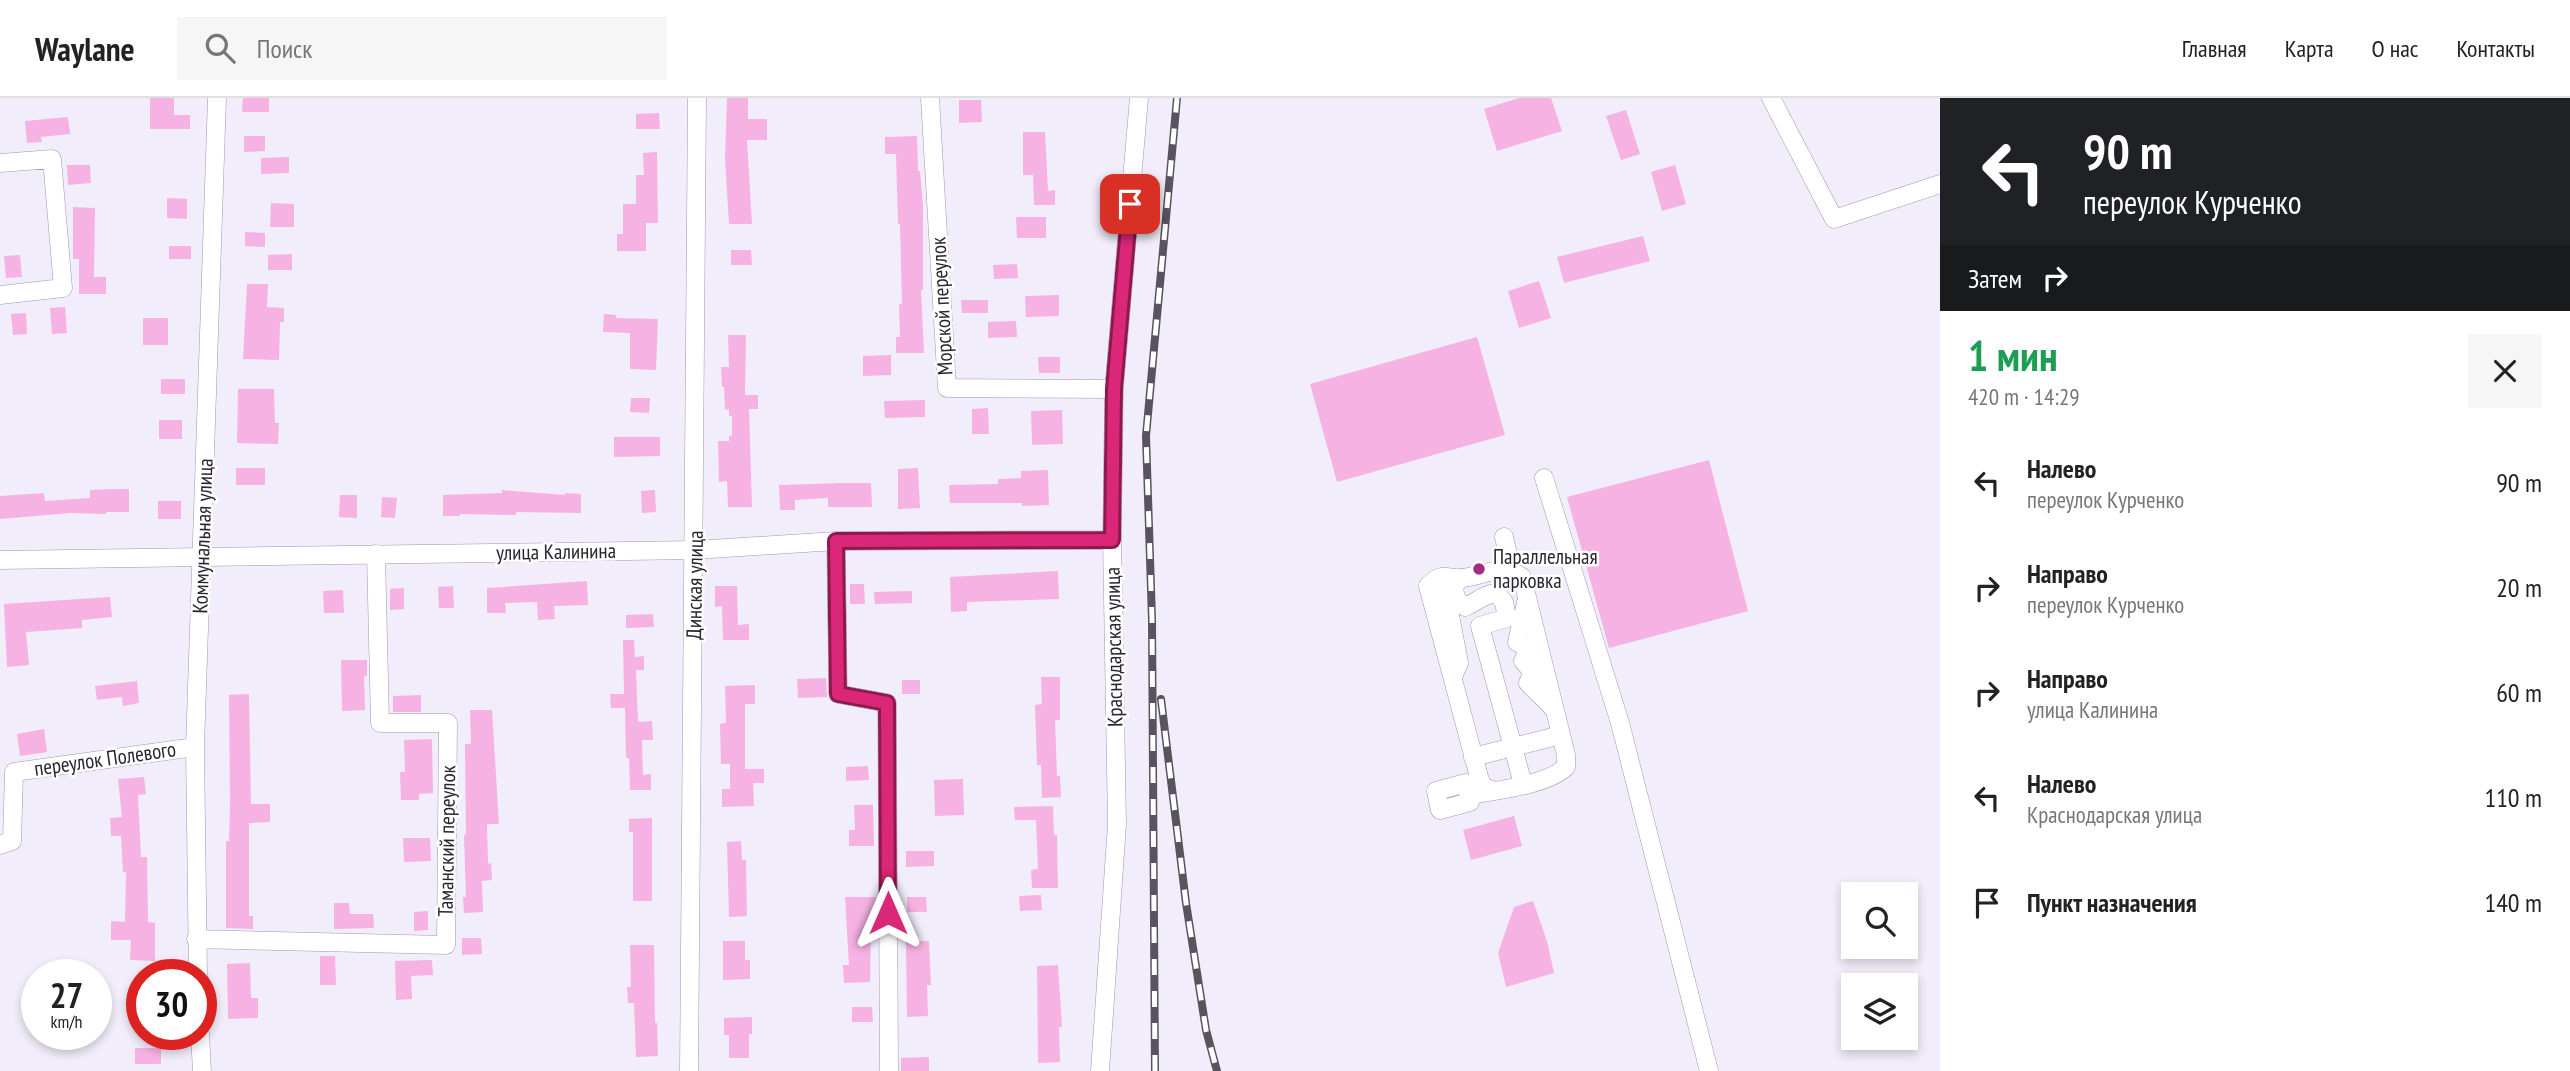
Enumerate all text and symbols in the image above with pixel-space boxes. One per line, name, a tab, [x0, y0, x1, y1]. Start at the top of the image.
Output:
search box	[177, 17, 667, 80]
text: Waylane	[35, 27, 135, 70]
icon: search	[201, 29, 239, 67]
text: Поиск	[257, 32, 312, 65]
text: Главная	[2182, 33, 2247, 64]
text: Карта	[2285, 33, 2334, 64]
text: О нас	[2372, 33, 2418, 64]
text: Контакты	[2456, 33, 2535, 64]
text: 90 m	[2083, 119, 2172, 183]
icon: left	[1968, 126, 2059, 217]
pin	[1100, 174, 1160, 234]
text: переулок Курченко	[2083, 181, 2302, 223]
icon: arrive	[1111, 185, 1149, 223]
street label: Морской переулок	[924, 236, 959, 376]
icon: right	[2036, 259, 2074, 297]
text: Затем	[1968, 262, 2022, 295]
text: 1 мин	[1968, 328, 2058, 383]
button: close	[2468, 334, 2542, 408]
text: 420 m · 14:29	[1968, 382, 2080, 411]
text: Налево	[2027, 452, 2096, 485]
street label: Коммунальная улица	[186, 458, 219, 614]
icon: left	[1968, 464, 2006, 502]
text: 90 m	[2496, 466, 2542, 499]
text: переулок Курченко	[2027, 485, 2184, 514]
street label: Динская улица	[680, 530, 709, 640]
street label: улица Калинина	[496, 537, 616, 566]
place label: Параллельная парковка	[1493, 543, 1598, 594]
text: Направо	[2027, 557, 2108, 590]
marker: Параллельная парковка	[1471, 561, 1487, 577]
street label: Краснодарская улица	[1099, 567, 1128, 727]
icon: right	[1968, 569, 2006, 607]
text: 20 m	[2496, 571, 2542, 604]
text: переулок Курченко	[2027, 590, 2184, 619]
text: Направо	[2027, 662, 2108, 695]
icon: right	[1968, 674, 2006, 712]
text: 60 m	[2496, 676, 2542, 709]
text: улица Калинина	[2027, 695, 2158, 724]
street label: переулок Полевого	[32, 735, 178, 782]
street label: Таманский переулок	[432, 765, 461, 917]
text: Налево	[2027, 767, 2096, 800]
icon: left	[1968, 779, 2006, 817]
text: 110 m	[2484, 781, 2542, 814]
text: Краснодарская улица	[2027, 800, 2202, 829]
position arrow	[851, 876, 925, 950]
map controls	[1841, 882, 1918, 1050]
button: search	[1841, 882, 1918, 959]
icon: arrive	[1968, 884, 2006, 922]
text: Пункт назначения	[2027, 886, 2197, 919]
text: 140 m	[2484, 886, 2542, 919]
speed limit sign: 30	[126, 959, 217, 1050]
text: 27	[50, 972, 83, 1018]
button: layers	[1841, 973, 1918, 1050]
text: km/h	[51, 1010, 82, 1033]

